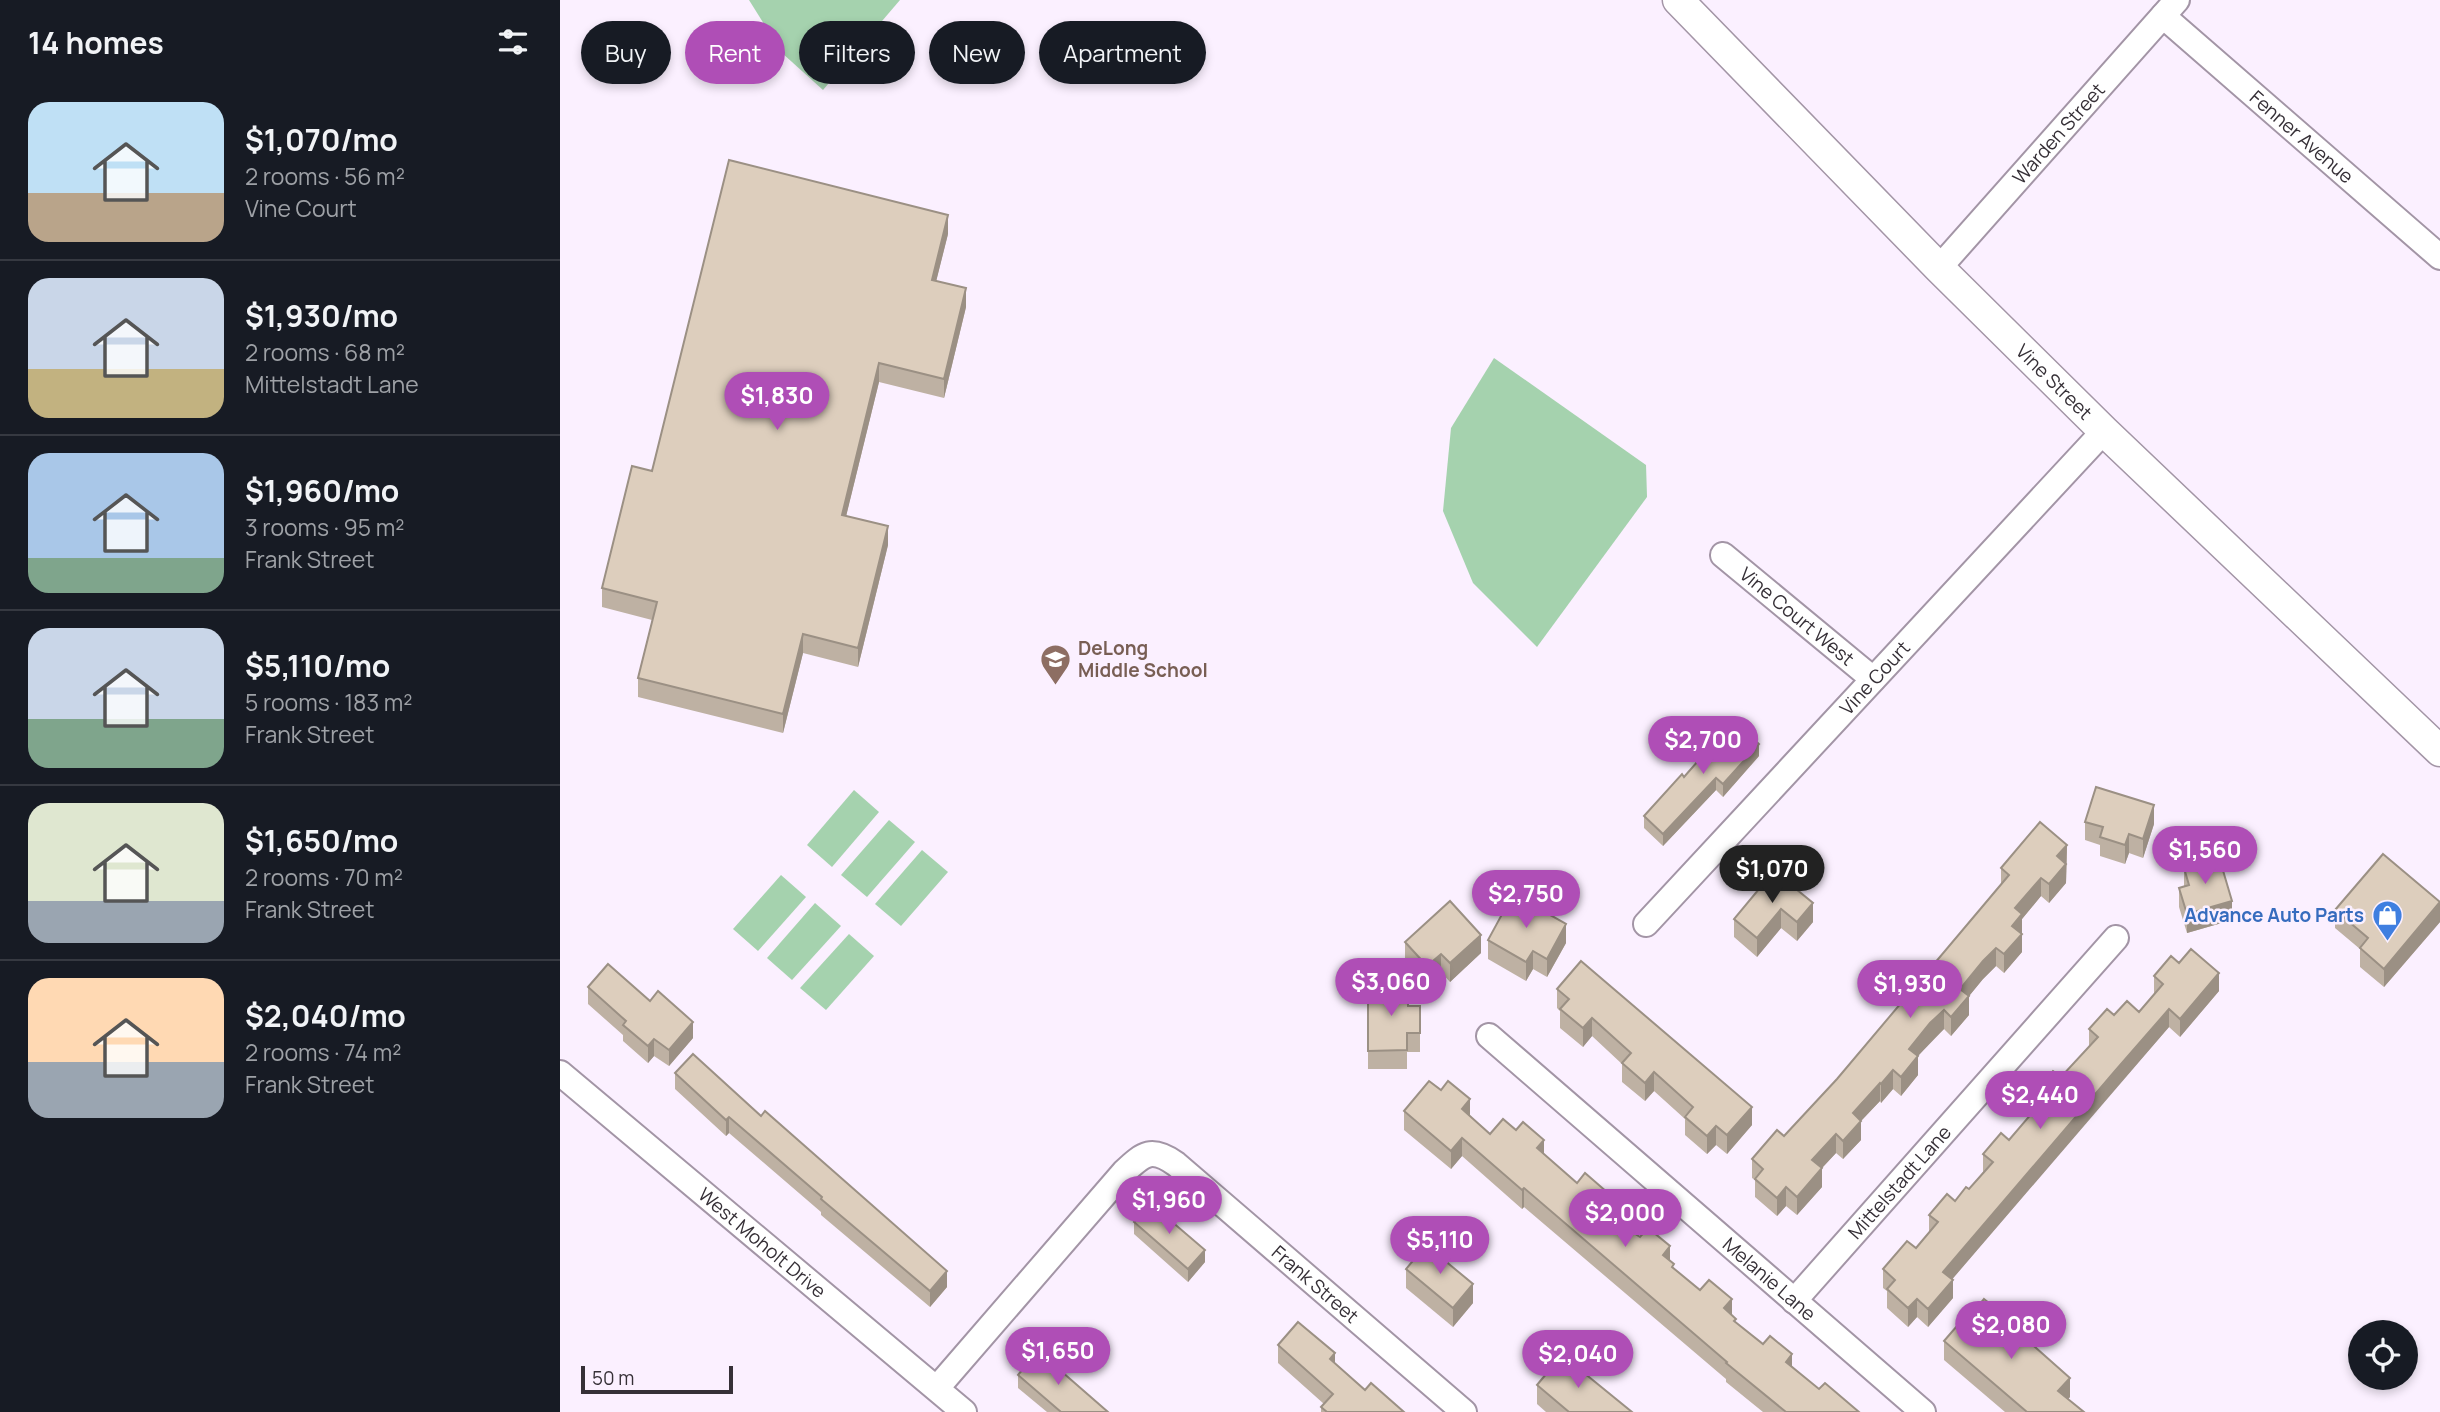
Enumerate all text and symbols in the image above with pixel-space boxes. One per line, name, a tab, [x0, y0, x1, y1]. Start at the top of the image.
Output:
chip: Buy	[581, 21, 671, 84]
chip: Rent	[685, 21, 785, 84]
chip: Filters	[799, 21, 915, 84]
chip: New	[929, 21, 1025, 84]
chip: Apartment	[1039, 21, 1206, 84]
text: 14 homes	[28, 22, 164, 63]
icon: filters	[494, 23, 532, 61]
street label: Warden Street	[2007, 77, 2110, 190]
street label: Fenner Avenue	[2244, 84, 2359, 189]
text: $1,070/mo	[245, 119, 398, 160]
icon: home	[84, 130, 168, 214]
text: 2 rooms · 56 m²	[245, 160, 405, 192]
text: Vine Court	[245, 192, 357, 224]
text: $1,930/mo	[245, 295, 398, 336]
icon: home	[84, 306, 168, 390]
text: 2 rooms · 68 m²	[245, 336, 405, 368]
street label: Vine Street	[2010, 338, 2098, 425]
text: Mittelstadt Lane	[245, 368, 419, 400]
pin: $1,830	[720, 372, 834, 432]
text: $1,830	[740, 379, 814, 411]
text: $1,960/mo	[245, 470, 399, 511]
icon: home	[84, 481, 168, 565]
text: 3 rooms · 95 m²	[245, 511, 404, 543]
text: Frank Street	[245, 543, 374, 575]
street label: Vine Court West	[1734, 561, 1860, 671]
place label: DeLong Middle School	[1078, 635, 1208, 683]
street label: Vine Court	[1834, 635, 1916, 721]
school or university icon: DeLong Middle School	[1038, 642, 1072, 686]
text: $5,110/mo	[245, 645, 390, 686]
icon: home	[84, 656, 168, 740]
text: 5 rooms · 183 m²	[245, 686, 412, 718]
pin: $2,700	[1646, 716, 1760, 776]
text: Frank Street	[245, 718, 374, 750]
text: $2,700	[1664, 723, 1742, 755]
text: $1,650/mo	[245, 820, 398, 861]
pin: $1,560	[2148, 826, 2262, 886]
icon: home	[84, 831, 168, 915]
text: $1,560	[2168, 833, 2242, 865]
pin: $1,070	[1715, 846, 1829, 905]
text: $1,070	[1735, 852, 1809, 884]
text: 2 rooms · 70 m²	[245, 861, 403, 893]
pin: $2,750	[1469, 870, 1583, 930]
text: $2,750	[1488, 877, 1564, 909]
text: Frank Street	[245, 893, 374, 925]
shop icon: Advance Auto Parts	[2370, 898, 2404, 942]
place label: Advance Auto Parts	[2184, 902, 2364, 928]
pin: $3,060	[1334, 958, 1448, 1018]
pin: $1,930	[1853, 960, 1967, 1020]
text: $3,060	[1351, 965, 1431, 997]
text: $1,930	[1873, 967, 1947, 999]
text: $2,040/mo	[245, 995, 406, 1036]
icon: home	[84, 1006, 168, 1090]
text: 2 rooms · 74 m²	[245, 1036, 401, 1068]
text: Frank Street	[245, 1068, 374, 1100]
pin: $2,440	[1983, 1072, 2097, 1131]
text: $2,440	[2001, 1078, 2079, 1110]
street label: Mittelstadt Lane	[1842, 1120, 1957, 1244]
pin: $1,960	[1112, 1176, 1226, 1236]
street label: West Moholt Drive	[693, 1182, 832, 1304]
text: $1,960	[1132, 1183, 1206, 1215]
pin: $2,000	[1568, 1190, 1682, 1249]
text: $2,000	[1585, 1196, 1665, 1228]
pin: $5,110	[1383, 1216, 1497, 1276]
text: $5,110	[1406, 1223, 1474, 1255]
street label: Melanie Lane	[1717, 1231, 1822, 1327]
street label: Frank Street	[1266, 1239, 1364, 1329]
pin: $2,080	[1954, 1302, 2068, 1361]
text: $2,080	[1971, 1308, 2051, 1340]
map controls	[2348, 1320, 2418, 1390]
button: locate	[2348, 1320, 2418, 1390]
pin: $1,650	[1001, 1328, 1115, 1387]
pin: $2,040	[1521, 1330, 1635, 1390]
text: $1,650	[1021, 1334, 1095, 1366]
text: $2,040	[1538, 1337, 1618, 1369]
scale bar	[581, 1363, 733, 1395]
text: 50 m	[592, 1365, 634, 1391]

